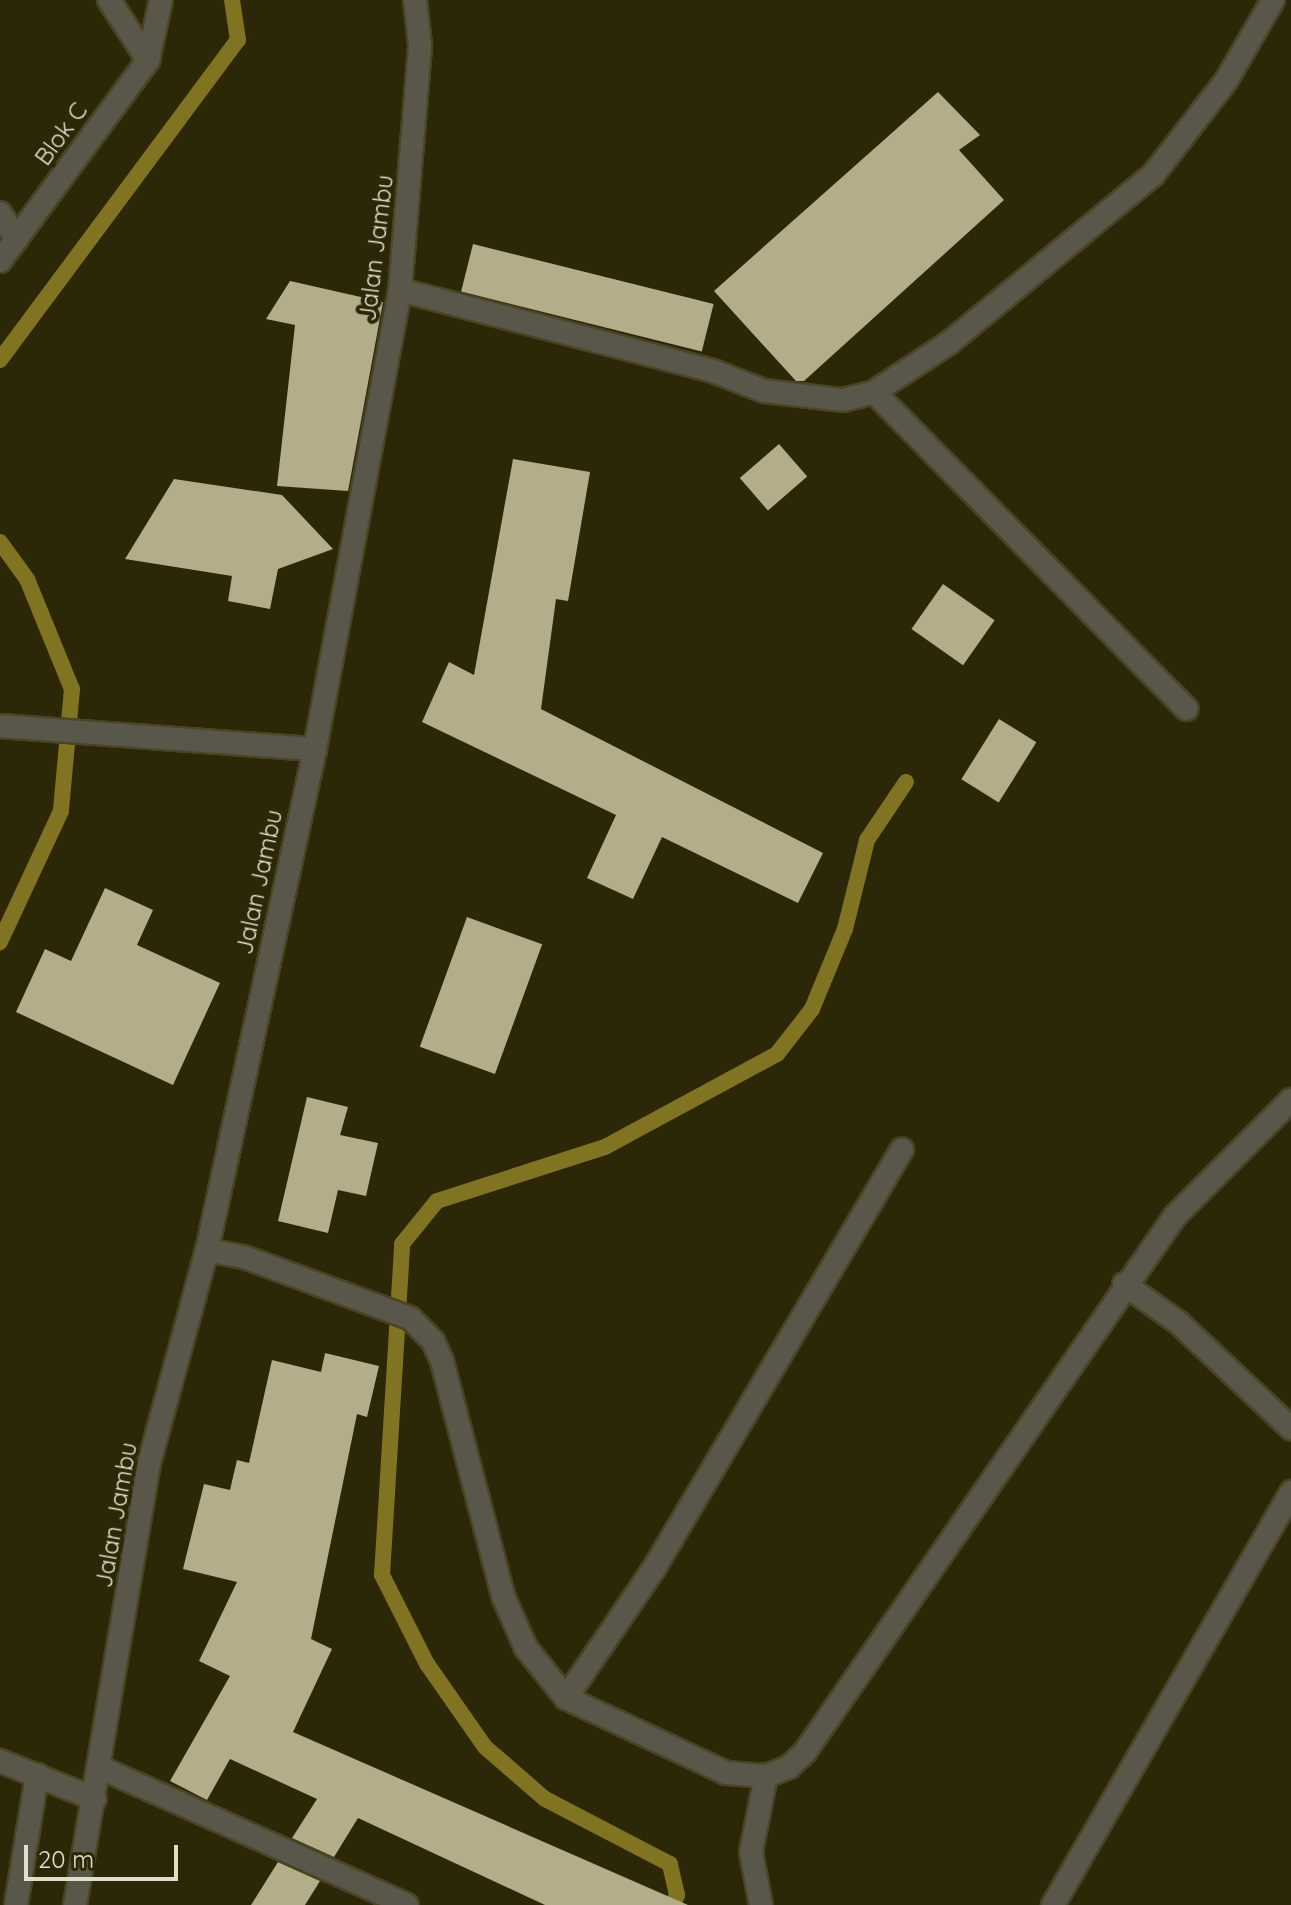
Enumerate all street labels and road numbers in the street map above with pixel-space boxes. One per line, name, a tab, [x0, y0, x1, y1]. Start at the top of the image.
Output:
street label: Blok C	[29, 97, 93, 171]
street label: Jalan Jambu	[353, 173, 399, 323]
street label: Jalan Jambu	[230, 807, 288, 957]
street label: Jalan Jambu	[89, 1440, 143, 1590]

